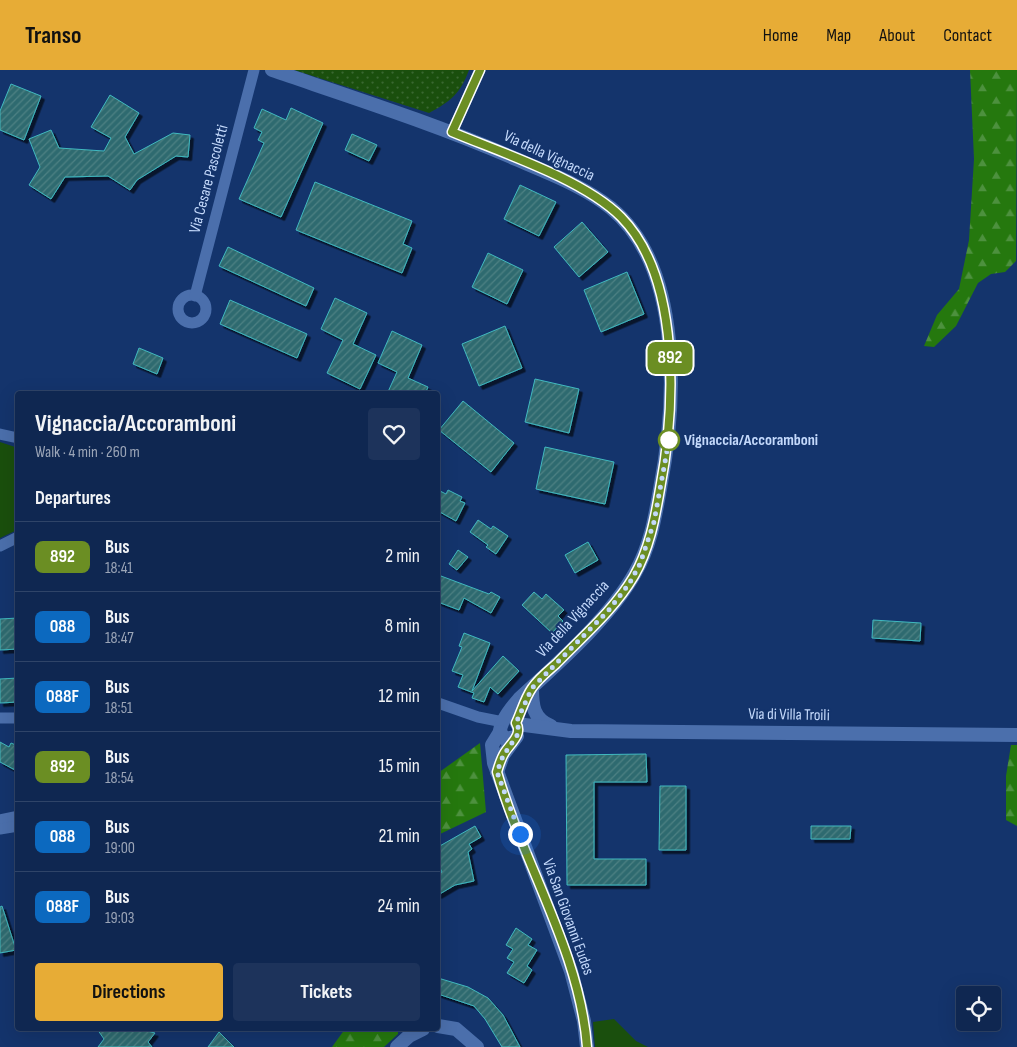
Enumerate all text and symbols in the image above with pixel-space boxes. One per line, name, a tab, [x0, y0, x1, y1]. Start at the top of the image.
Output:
text: Transo	[25, 21, 81, 50]
text: Home	[763, 25, 798, 46]
text: Map	[826, 25, 851, 46]
text: About	[879, 25, 915, 46]
text: Contact	[943, 25, 992, 46]
street label: Via Cesare Pascoletti	[185, 123, 233, 235]
street label: Via della Vignaccia	[501, 127, 597, 185]
line badge: 892	[641, 342, 699, 374]
text: 892	[658, 347, 682, 368]
button: heart	[368, 408, 420, 460]
text: Vignaccia/Accoramboni	[35, 409, 236, 438]
marker: Vignaccia/Accoramboni	[658, 429, 680, 451]
place label: Vignaccia/Accoramboni	[684, 431, 818, 450]
text: Walk · 4 min · 260 m	[35, 443, 140, 462]
text: Departures	[35, 487, 111, 510]
text: Bus	[105, 536, 130, 559]
text: 2 min	[385, 545, 420, 568]
text: 892	[50, 546, 75, 567]
text: 18:41	[105, 559, 133, 578]
street label: Via della Vignaccia	[533, 577, 613, 661]
text: Bus	[105, 606, 130, 629]
text: 8 min	[385, 615, 420, 638]
text: 088	[50, 616, 75, 637]
text: 18:47	[105, 629, 134, 648]
text: Bus	[105, 676, 130, 699]
text: 12 min	[378, 685, 420, 708]
text: 088F	[46, 686, 79, 707]
text: 18:51	[105, 699, 133, 718]
street label: Via di Villa Troili	[748, 705, 830, 725]
text: Bus	[105, 746, 130, 769]
text: 15 min	[379, 755, 420, 778]
text: 892	[50, 756, 75, 777]
text: 18:54	[105, 769, 134, 788]
text: Bus	[105, 816, 130, 839]
your location	[508, 822, 533, 847]
text: 21 min	[379, 825, 420, 848]
text: 088	[50, 826, 75, 847]
text: 19:00	[105, 839, 135, 858]
street label: Via San Giovanni Eudes	[538, 856, 598, 978]
text: Bus	[105, 886, 130, 909]
text: 24 min	[377, 895, 420, 918]
text: 088F	[46, 896, 79, 917]
text: 19:03	[105, 909, 135, 928]
button: Directions	[35, 963, 223, 1021]
button: Tickets	[233, 963, 420, 1021]
map controls	[956, 986, 1001, 1031]
button: locate	[956, 986, 1001, 1031]

